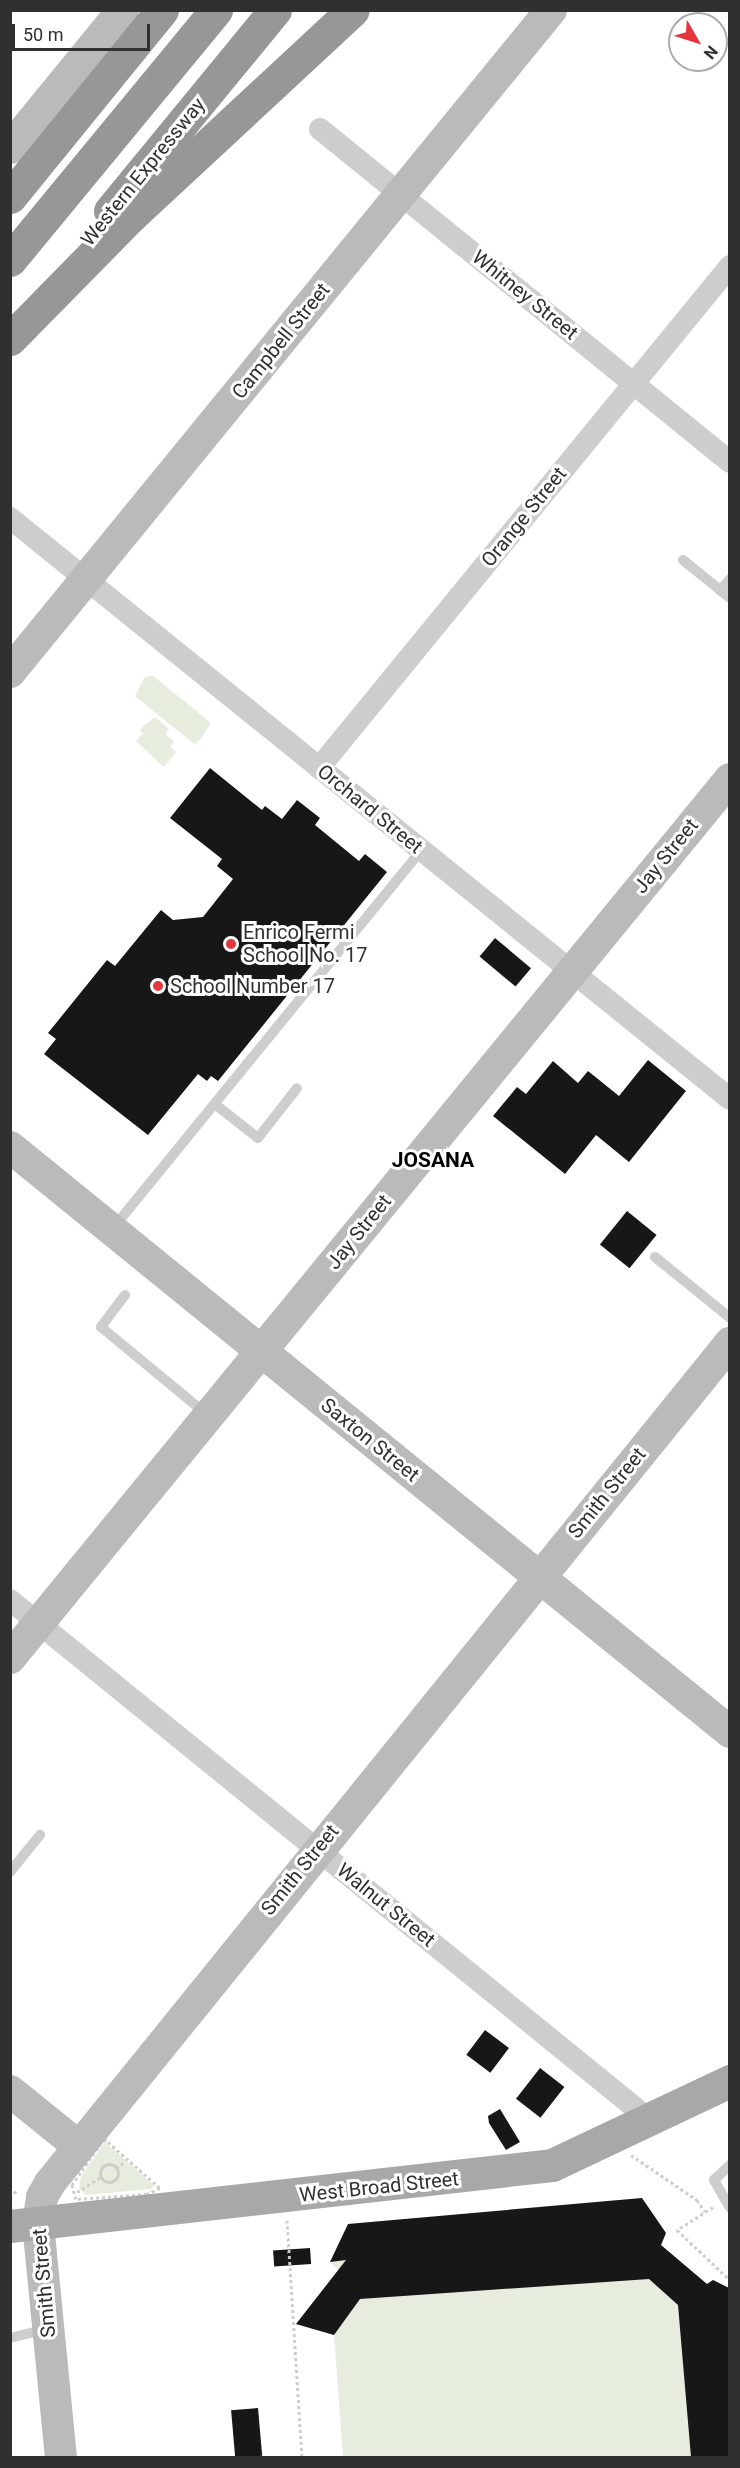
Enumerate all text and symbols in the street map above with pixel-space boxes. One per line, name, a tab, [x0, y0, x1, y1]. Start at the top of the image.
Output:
scale bar	[15, 12, 153, 50]
north arrow	[668, 12, 728, 72]
text: 50 m	[23, 24, 63, 45]
text: N	[700, 42, 722, 63]
street label: Western Expressway	[76, 93, 210, 251]
street label: Whitney Street	[467, 245, 583, 345]
street label: Campbell Street	[227, 278, 335, 404]
street label: Orange Street	[476, 462, 572, 572]
street label: Orchard Street	[313, 759, 427, 859]
street label: Jay Street	[629, 814, 703, 898]
place label: Enrico Fermi School No. 17	[243, 921, 367, 968]
marker: Enrico Fermi School No. 17	[224, 937, 238, 951]
place label: School Number 17	[170, 974, 335, 998]
marker: School Number 17	[151, 979, 165, 993]
district label: JOSANA	[392, 1147, 474, 1173]
street label: Jay Street	[322, 1190, 396, 1274]
street label: Saxton Street	[316, 1393, 424, 1487]
street label: Smith Street	[563, 1443, 651, 1543]
street label: Smith Street	[256, 1820, 344, 1920]
street label: Walnut Street	[332, 1858, 440, 1952]
street label: West Broad Street	[298, 2167, 460, 2207]
street label: Smith Street	[27, 2227, 61, 2339]

